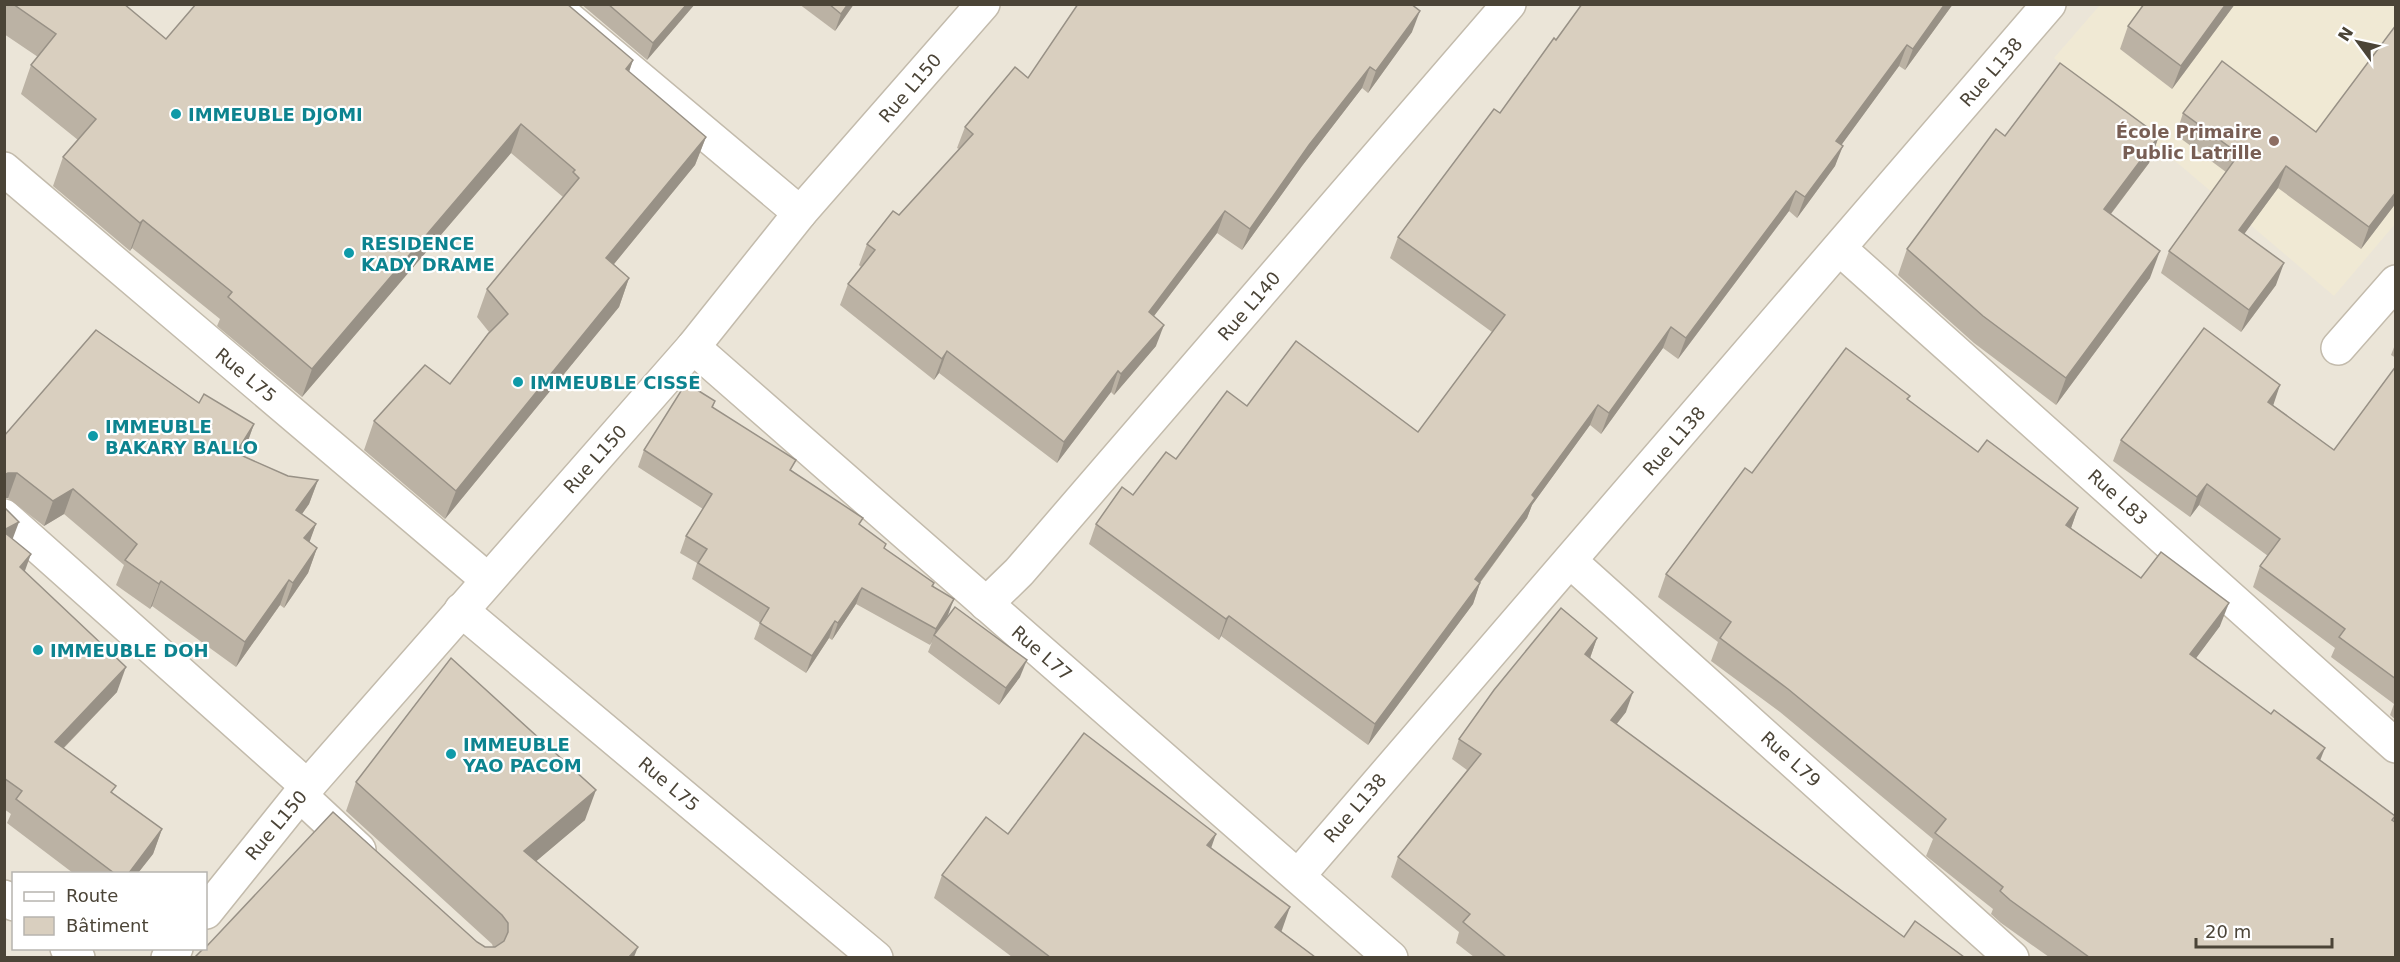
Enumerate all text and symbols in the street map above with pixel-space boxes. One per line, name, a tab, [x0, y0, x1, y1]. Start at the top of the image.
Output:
north arrow	[2328, 12, 2388, 72]
text: N	[2334, 23, 2357, 45]
street label: Rue L138	[1955, 33, 2027, 111]
street label: Rue L150	[874, 49, 946, 127]
place label: IMMEUBLE DJOMI	[188, 104, 363, 125]
marker: IMMEUBLE DJOMI	[169, 107, 183, 121]
place label: École Primaire Public Latrille	[2116, 121, 2262, 163]
marker: École Primaire Public Latrille	[2267, 134, 2281, 148]
place label: RESIDENCE KADY DRAME	[361, 233, 495, 275]
marker: RESIDENCE KADY DRAME	[342, 246, 356, 260]
street label: Rue L140	[1213, 267, 1285, 345]
street label: Rue L75	[211, 344, 281, 406]
place label: IMMEUBLE CISSE	[530, 372, 701, 393]
marker: IMMEUBLE CISSE	[511, 375, 525, 389]
street label: Rue L138	[1638, 402, 1710, 480]
place label: IMMEUBLE BAKARY BALLO	[105, 416, 258, 458]
street label: Rue L150	[559, 421, 631, 497]
marker: IMMEUBLE BAKARY BALLO	[86, 429, 100, 443]
street label: Rue L83	[2084, 465, 2152, 529]
street label: Rue L77	[1008, 621, 1076, 685]
place label: IMMEUBLE DOH	[50, 640, 209, 661]
marker: IMMEUBLE DOH	[31, 643, 45, 657]
street label: Rue L79	[1757, 727, 1825, 791]
place label: IMMEUBLE YAO PACOM	[462, 734, 582, 776]
marker: IMMEUBLE YAO PACOM	[444, 747, 458, 761]
street label: Rue L75	[634, 753, 704, 815]
street label: Rue L138	[1319, 769, 1391, 847]
street label: Rue L150	[241, 786, 311, 864]
legend	[12, 872, 207, 950]
text: Route	[66, 885, 118, 906]
scale bar	[2196, 911, 2332, 949]
text: Bâtiment	[66, 915, 149, 936]
text: 20 m	[2205, 921, 2251, 942]

